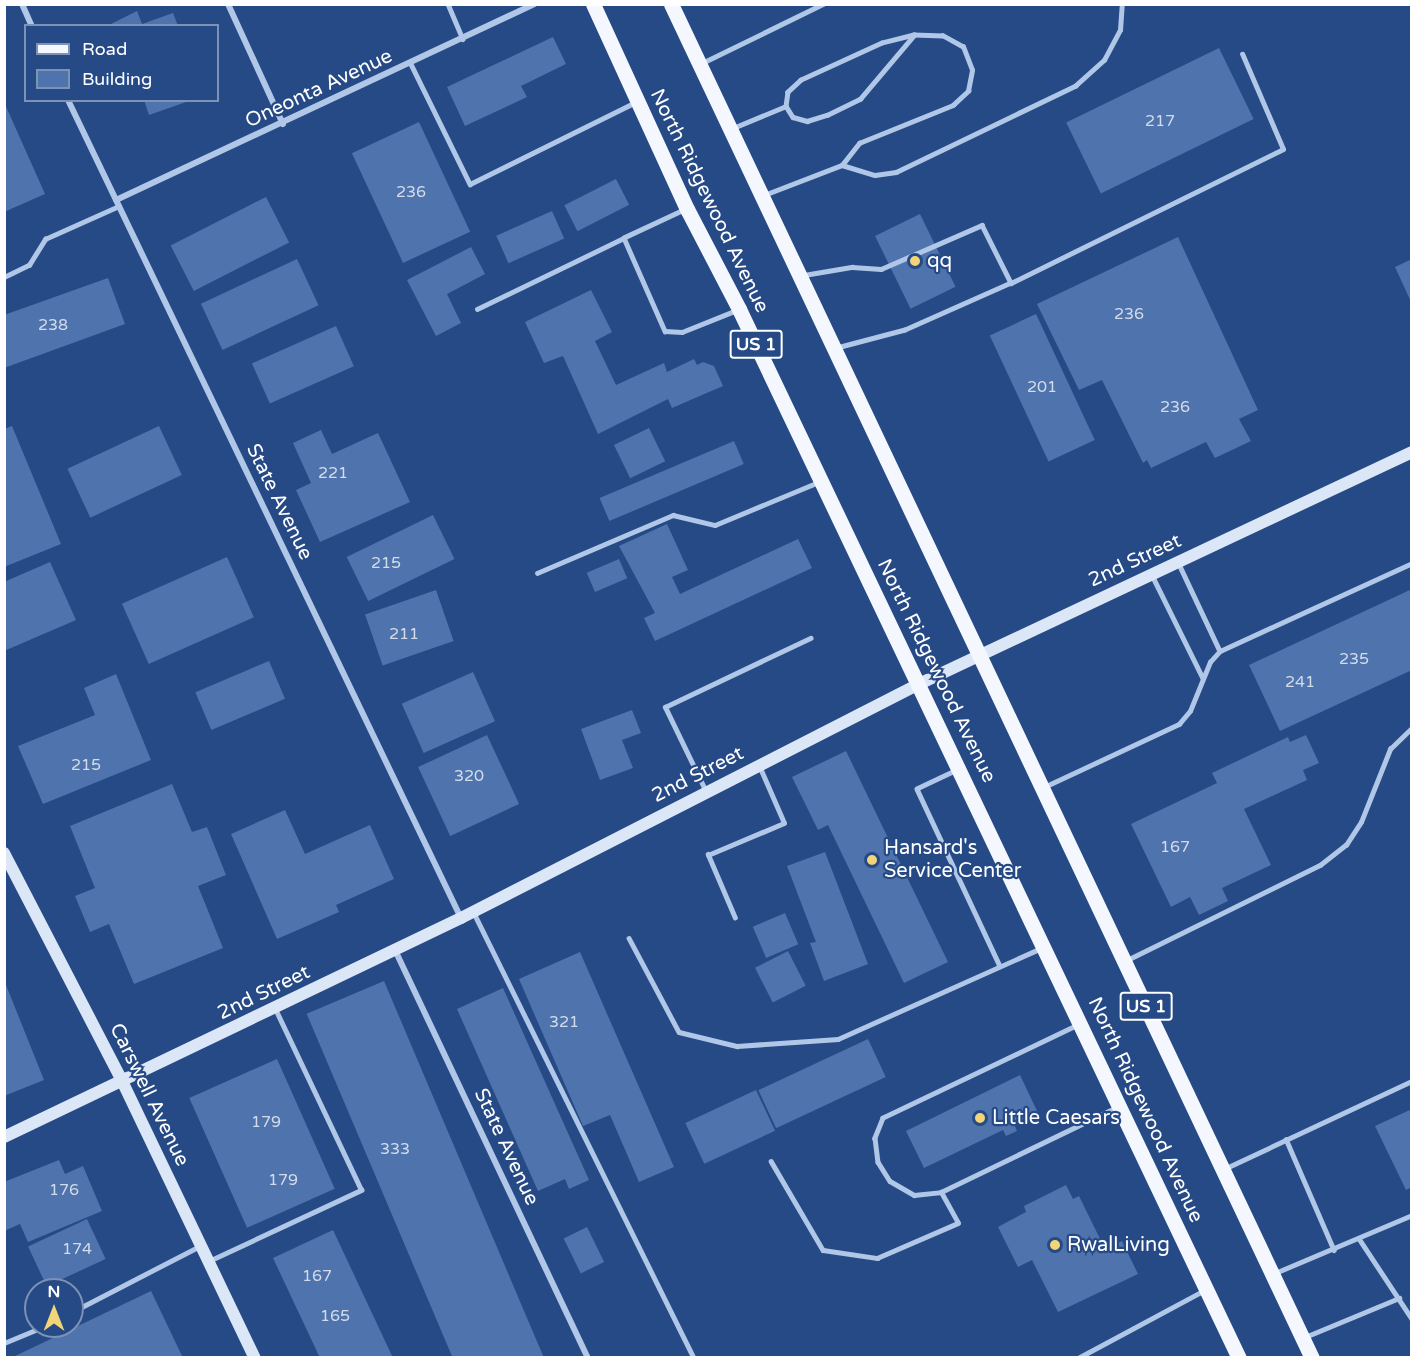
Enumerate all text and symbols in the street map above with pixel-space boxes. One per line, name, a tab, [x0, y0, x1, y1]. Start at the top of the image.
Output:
legend	[24, 24, 219, 102]
text: Road	[82, 38, 127, 60]
street label: Oneonta Avenue	[242, 44, 396, 134]
text: Building	[82, 68, 152, 90]
street label: North Ridgewood Avenue	[644, 85, 774, 317]
house number: 217	[1145, 111, 1175, 131]
house number: 236	[396, 182, 426, 202]
place label: qq	[927, 249, 952, 273]
marker: qq	[908, 254, 922, 268]
house number: 236	[1114, 304, 1144, 324]
house number: 238	[38, 315, 68, 335]
road number: US 1	[729, 329, 783, 359]
house number: 201	[1027, 377, 1057, 397]
house number: 236	[1160, 397, 1190, 417]
street label: State Avenue	[241, 440, 317, 564]
house number: 221	[318, 463, 348, 483]
street label: 2nd Street	[1085, 529, 1185, 593]
house number: 215	[371, 553, 401, 573]
street label: North Ridgewood Avenue	[871, 555, 1001, 787]
house number: 211	[389, 624, 419, 644]
house number: 235	[1339, 649, 1369, 669]
house number: 241	[1285, 672, 1315, 692]
street label: 2nd Street	[648, 742, 748, 808]
house number: 215	[71, 755, 101, 775]
house number: 320	[454, 766, 484, 786]
place label: Hansard's Service Center	[884, 837, 1021, 884]
house number: 167	[1160, 837, 1190, 857]
marker: Hansard's Service Center	[865, 853, 879, 867]
street label: 2nd Street	[214, 960, 314, 1026]
road number: US 1	[1119, 991, 1173, 1021]
street label: North Ridgewood Avenue	[1082, 994, 1208, 1226]
house number: 321	[549, 1012, 579, 1032]
street label: Carswell Avenue	[104, 1020, 194, 1170]
street label: State Avenue	[468, 1085, 544, 1209]
place label: Little Caesars	[992, 1106, 1120, 1130]
marker: Little Caesars	[973, 1111, 987, 1125]
house number: 179	[251, 1112, 281, 1132]
house number: 333	[380, 1139, 410, 1159]
house number: 179	[268, 1170, 298, 1190]
house number: 176	[49, 1180, 79, 1200]
place label: RwalLiving	[1067, 1233, 1170, 1257]
marker: RwalLiving	[1048, 1238, 1062, 1252]
house number: 174	[62, 1239, 92, 1259]
house number: 167	[302, 1266, 332, 1286]
north arrow	[24, 1278, 84, 1338]
text: N	[48, 1282, 60, 1302]
house number: 165	[320, 1306, 350, 1326]

